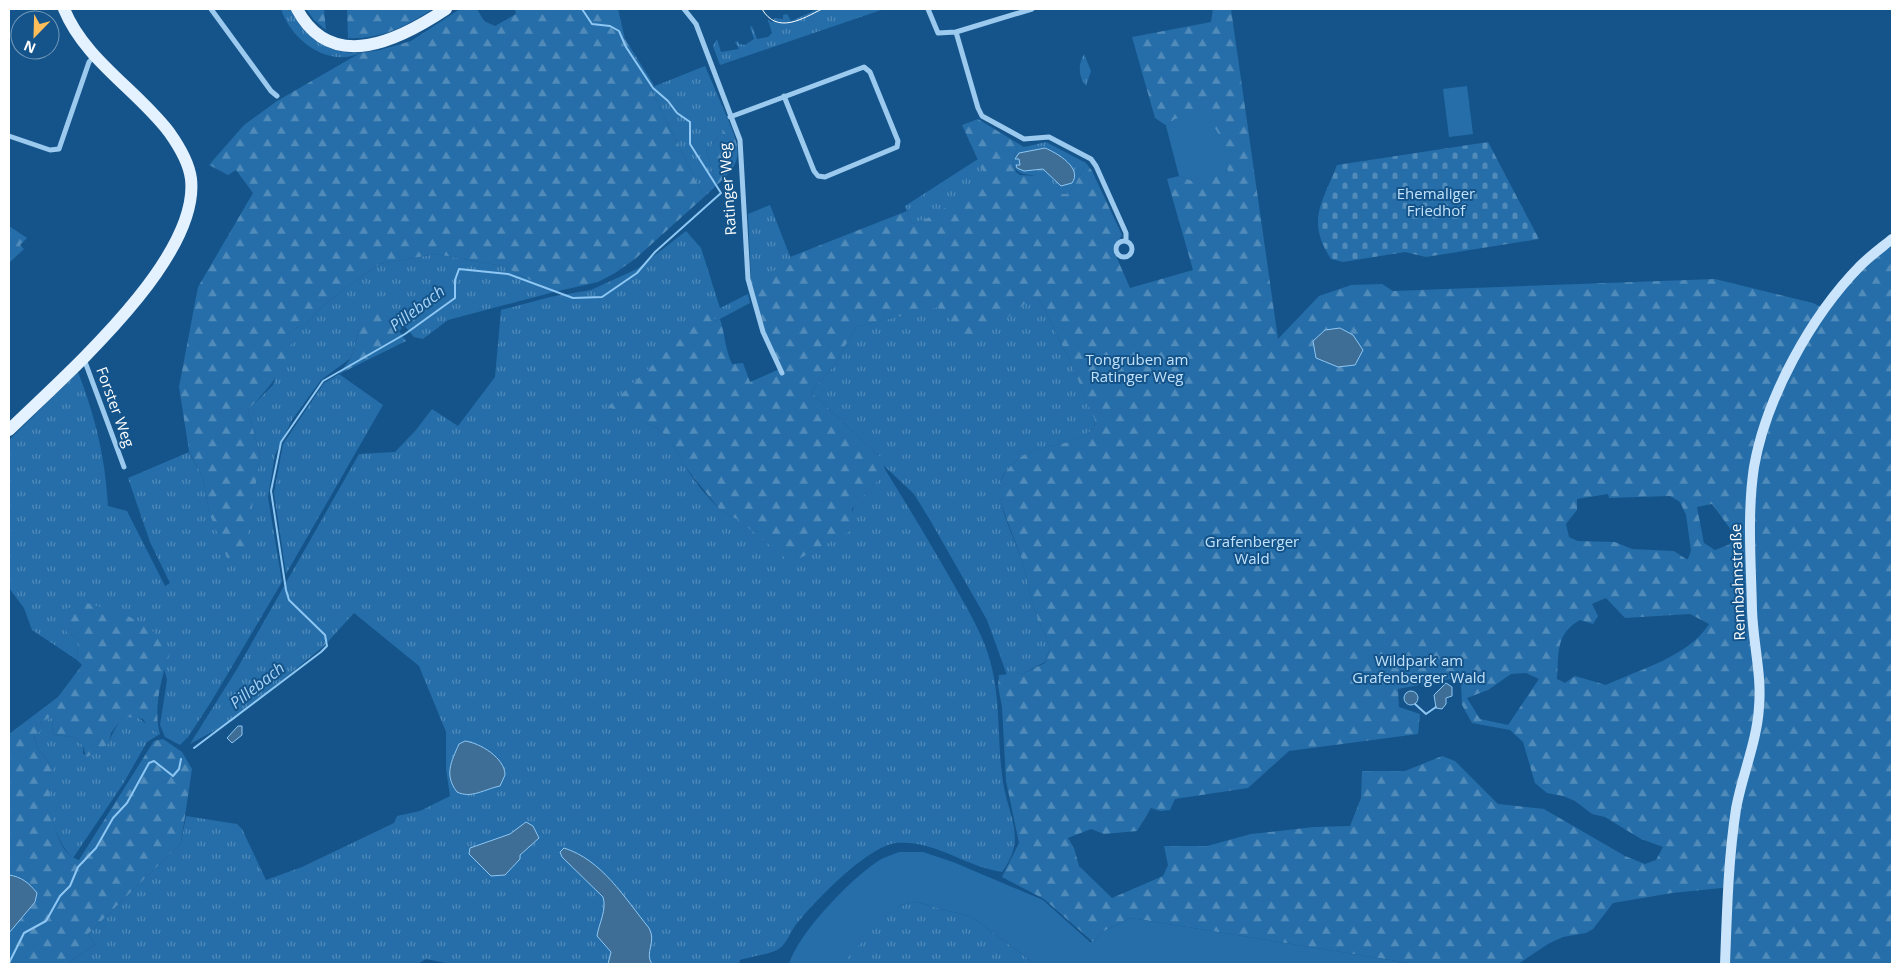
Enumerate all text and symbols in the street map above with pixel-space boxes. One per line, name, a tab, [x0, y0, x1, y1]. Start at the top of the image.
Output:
north arrow	[10, 10, 60, 60]
text: N	[21, 36, 39, 58]
street label: Ratinger Weg	[714, 142, 740, 236]
park label: Ehemaliger Friedhof	[1397, 183, 1475, 220]
water label: Pillebach	[385, 280, 449, 336]
park label: Tongruben am Ratinger Weg	[1086, 349, 1188, 386]
street label: Forster Weg	[92, 364, 140, 450]
street label: Rennbahnstraße	[1725, 523, 1749, 641]
park label: Grafenberger Wald	[1205, 531, 1299, 568]
park label: Wildpark am Grafenberger Wald	[1352, 650, 1486, 687]
water label: Pillebach	[225, 657, 289, 713]

